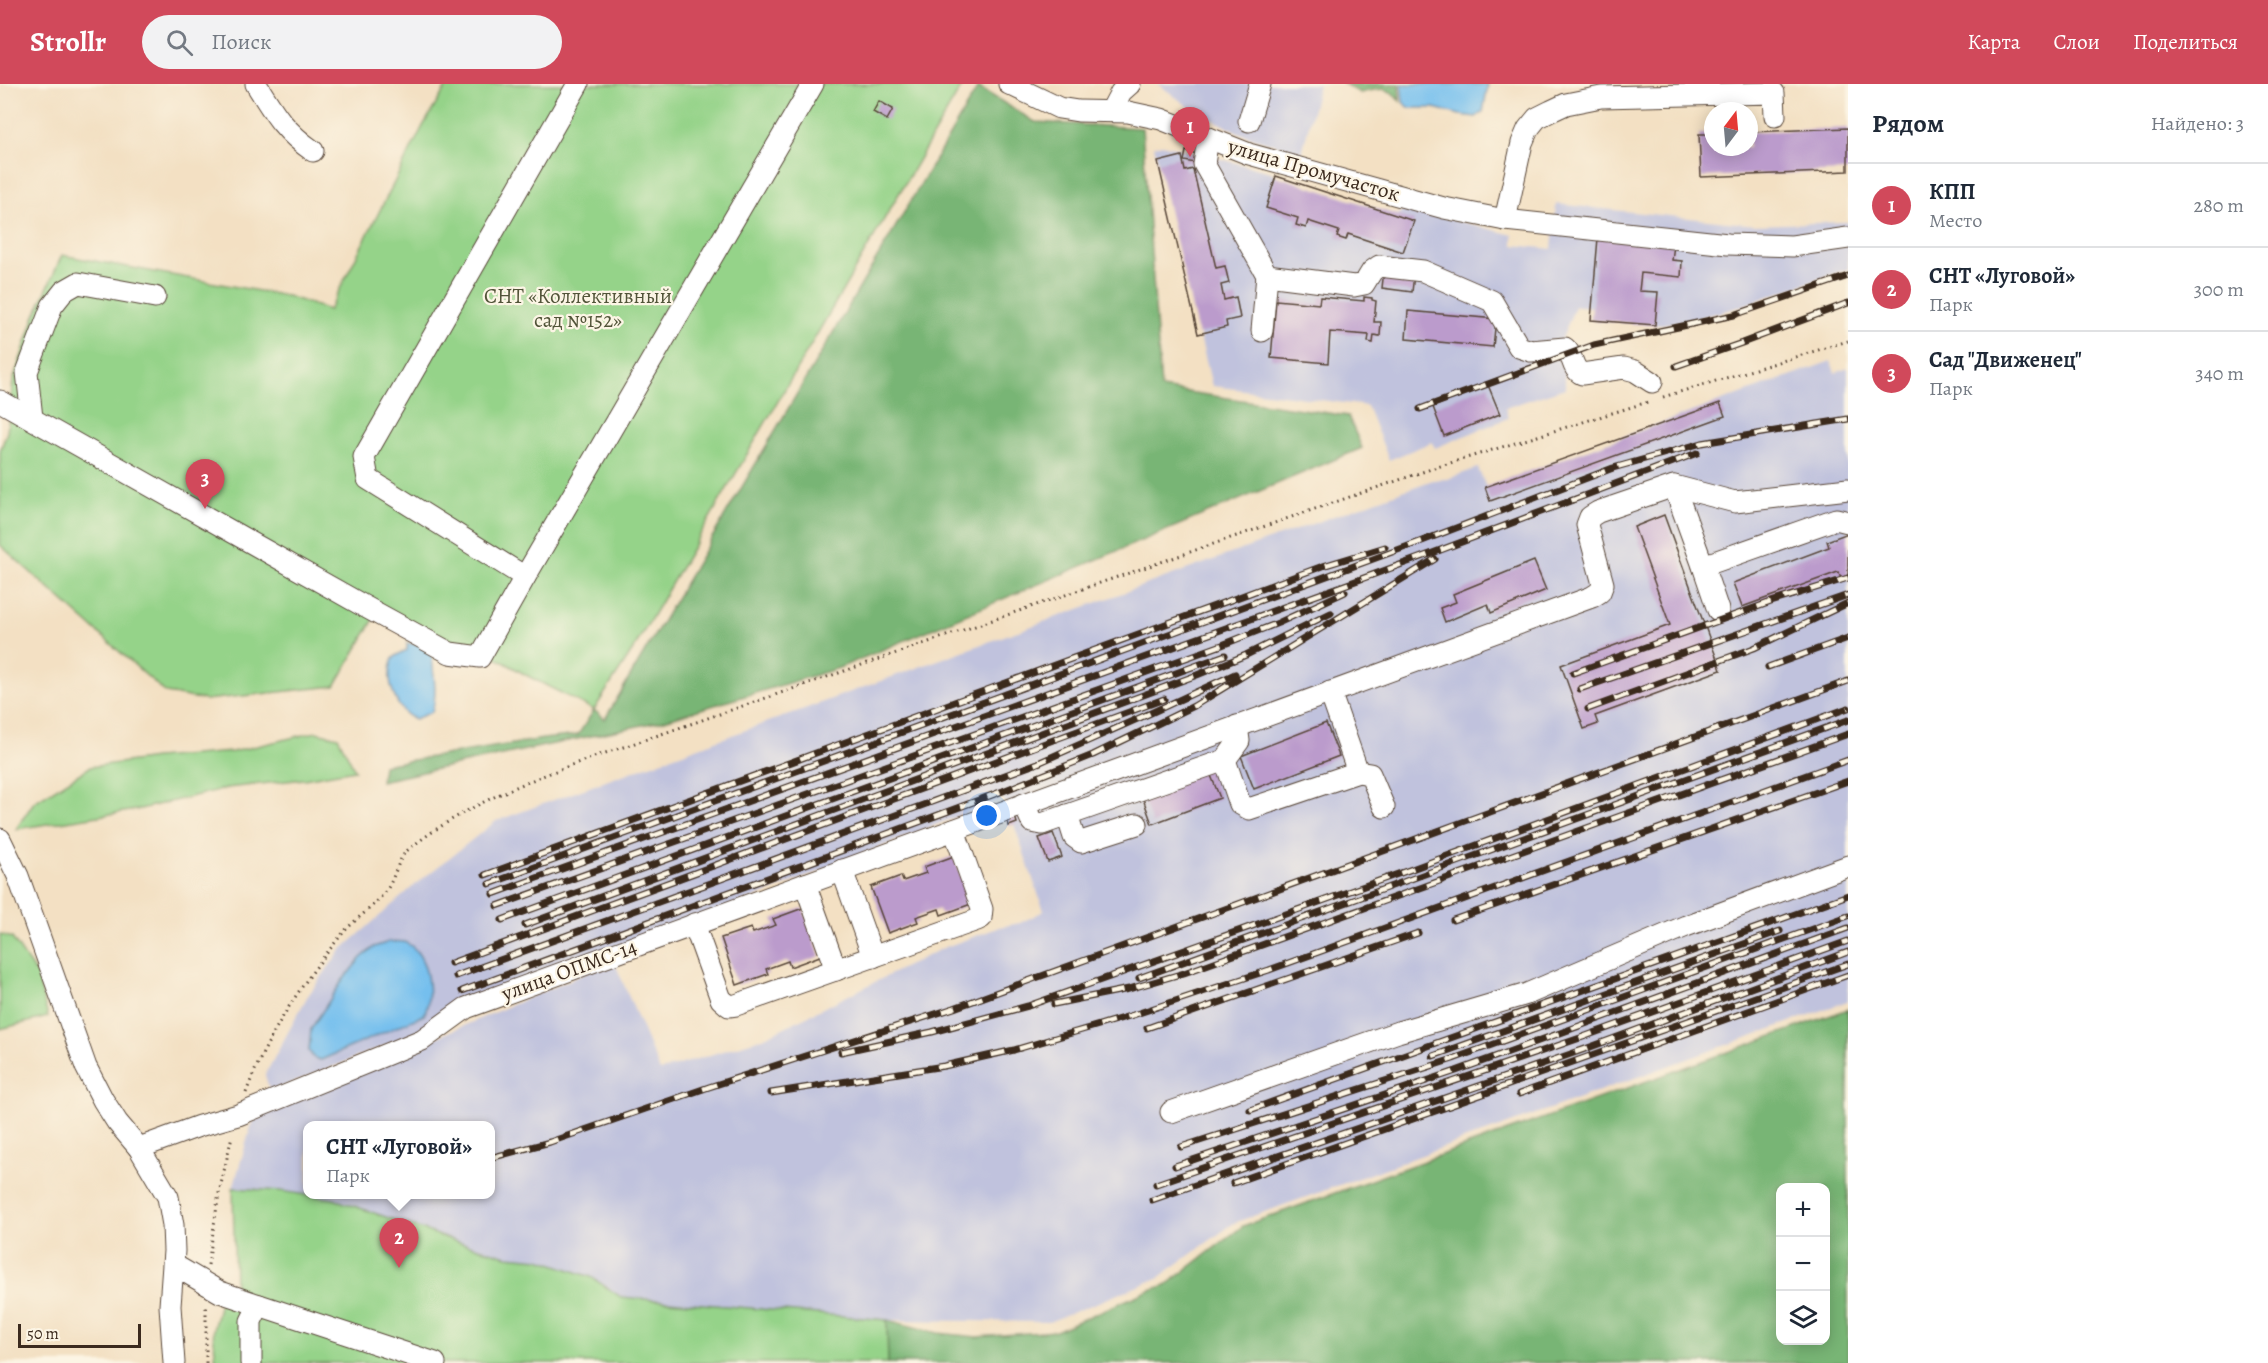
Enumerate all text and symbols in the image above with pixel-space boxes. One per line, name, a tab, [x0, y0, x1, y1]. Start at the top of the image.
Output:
search box	[142, 15, 562, 69]
text: Strollr	[30, 23, 106, 61]
icon: search	[163, 26, 196, 59]
text: Поиск	[211, 27, 271, 57]
text: Карта	[1967, 28, 2020, 56]
text: Слои	[2053, 28, 2100, 56]
text: Поделиться	[2133, 28, 2238, 56]
north arrow	[1704, 102, 1758, 156]
text: Рядом	[1872, 106, 1944, 141]
pin: 1	[1170, 107, 1210, 157]
text: Найдено: 3	[2151, 110, 2244, 137]
street label: улица Промучасток	[1224, 132, 1403, 208]
text: КПП	[1929, 177, 1975, 207]
text: 1	[1888, 192, 1895, 219]
text: 280 m	[2194, 192, 2244, 219]
text: Место	[1929, 207, 1982, 234]
text: СНТ «Луговой»	[1929, 261, 2075, 291]
text: 2	[1887, 276, 1896, 303]
text: 300 m	[2194, 276, 2244, 303]
park label: СНТ «Коллективный сад №152»	[484, 282, 672, 334]
text: Парк	[1929, 291, 1973, 318]
text: Сад "Движенец"	[1929, 345, 2082, 375]
text: 3	[1887, 360, 1896, 387]
text: 340 m	[2195, 360, 2244, 387]
text: Парк	[1929, 375, 1973, 402]
pin: 3	[186, 460, 224, 509]
your location	[972, 801, 1001, 830]
street label: улица ОПМС-14	[497, 933, 640, 1008]
popup	[303, 1121, 495, 1199]
text: СНТ «Луговой»	[326, 1132, 472, 1162]
text: Парк	[326, 1162, 370, 1189]
map controls	[1776, 1183, 1830, 1345]
button: +	[1776, 1183, 1830, 1237]
pin: 2	[380, 1218, 418, 1268]
button: −	[1776, 1237, 1830, 1291]
button: layers	[1776, 1291, 1830, 1345]
scale bar	[18, 1321, 141, 1348]
text: 50 m	[27, 1323, 59, 1345]

